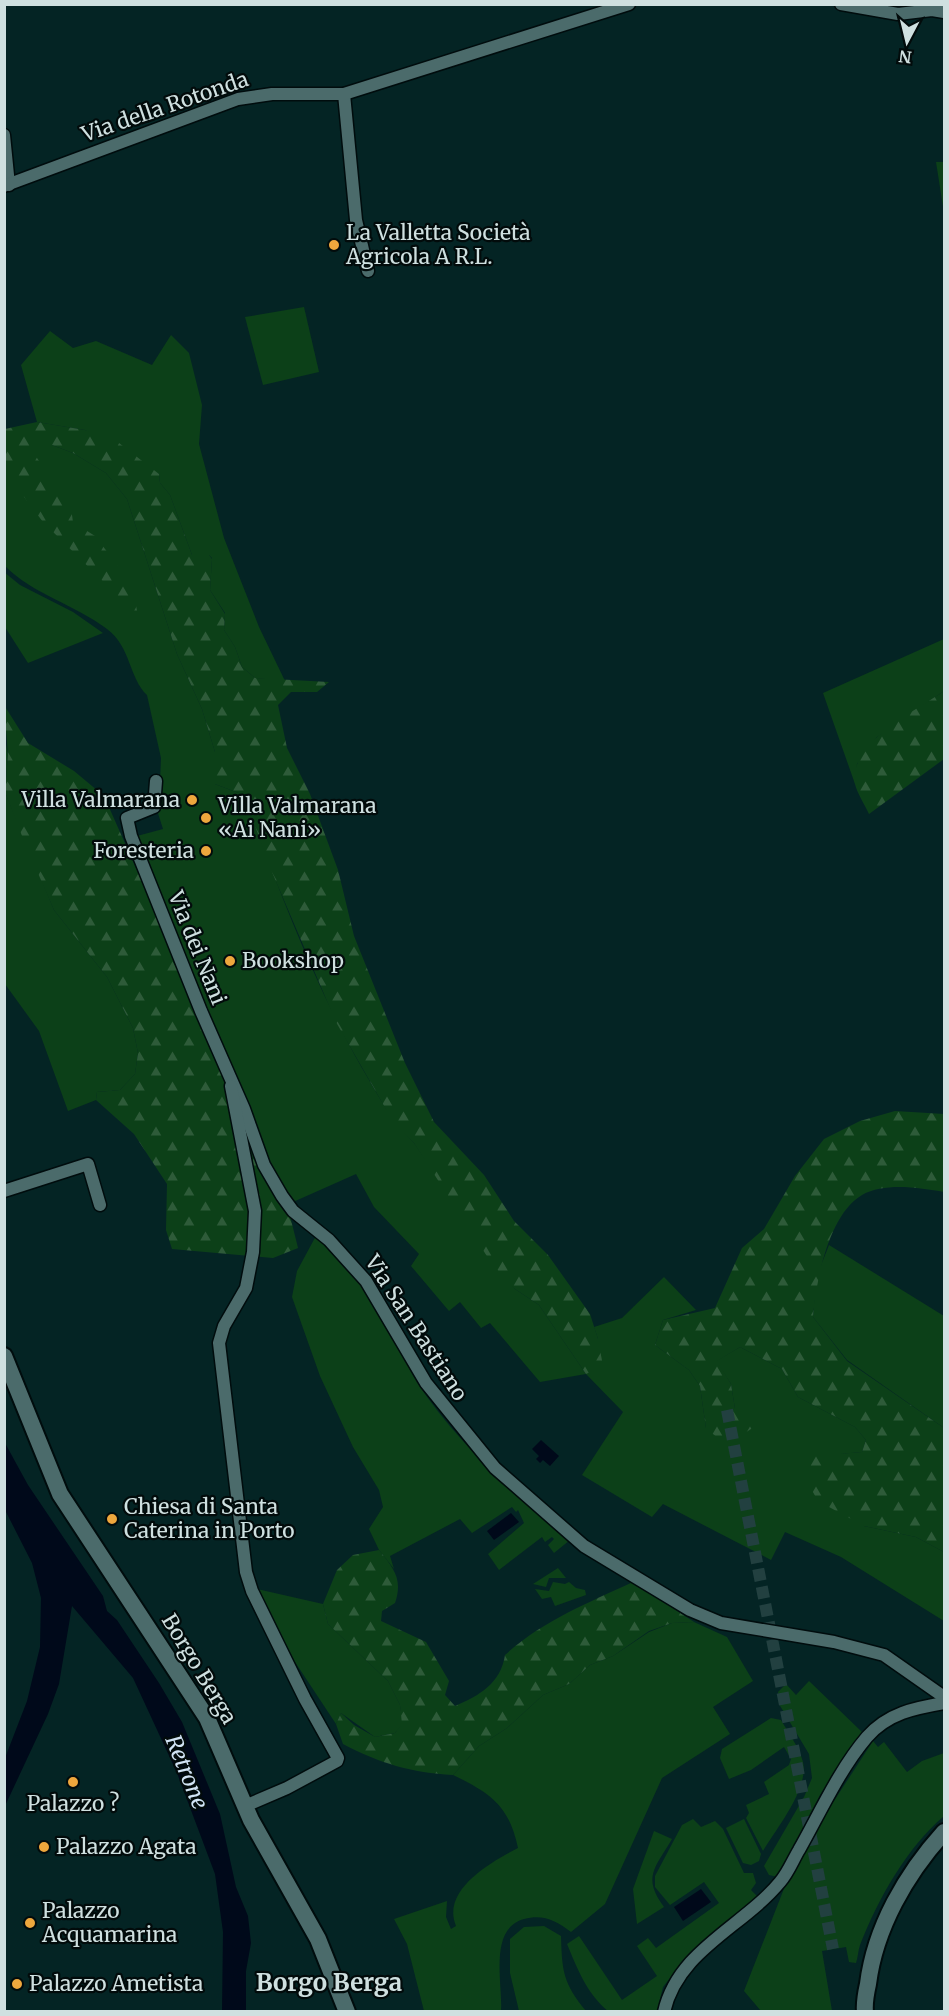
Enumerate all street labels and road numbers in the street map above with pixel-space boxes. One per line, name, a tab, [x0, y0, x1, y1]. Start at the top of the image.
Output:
street label: Via della Rotonda	[77, 65, 252, 148]
street label: Via dei Nani	[162, 886, 233, 1009]
street label: Via San Bastiano	[359, 1249, 474, 1406]
street label: Borgo Berga	[156, 1609, 243, 1729]

